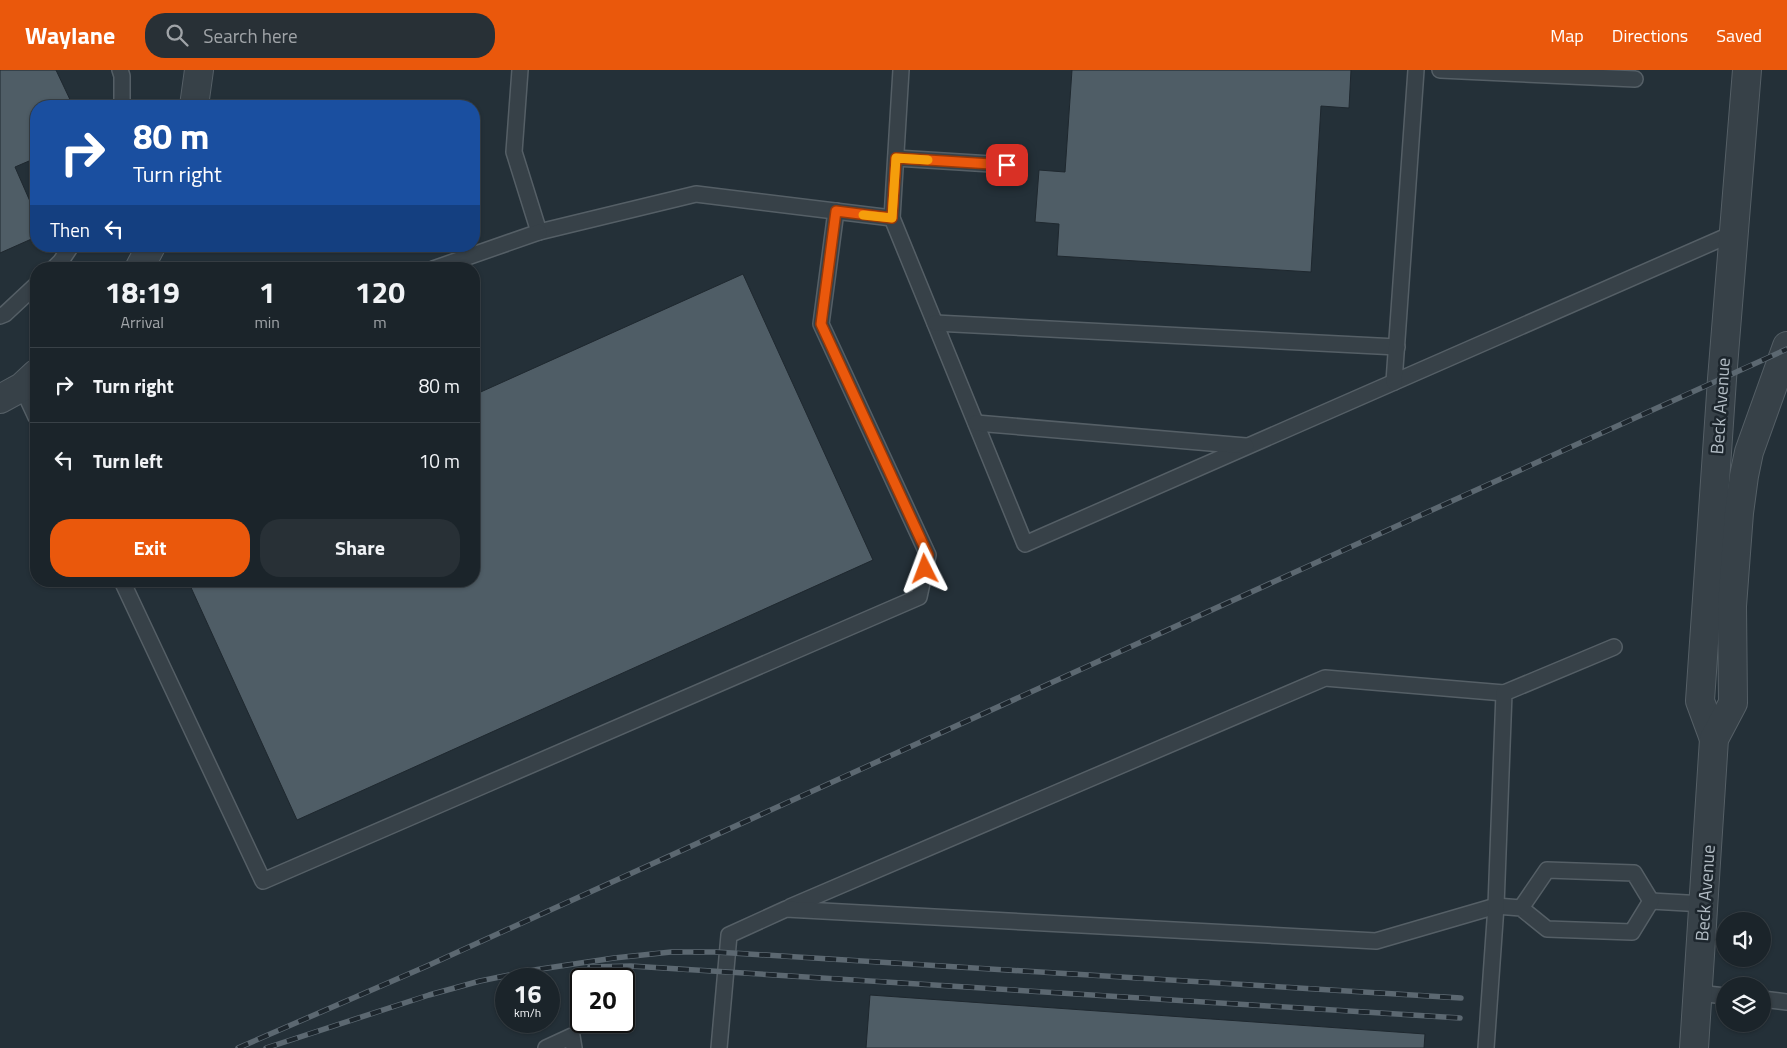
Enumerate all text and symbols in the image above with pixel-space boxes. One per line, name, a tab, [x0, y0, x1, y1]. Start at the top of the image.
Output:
search box	[145, 13, 495, 58]
text: Waylane	[25, 17, 115, 53]
icon: search	[163, 21, 191, 49]
text: Search here	[203, 21, 298, 50]
text: Map	[1550, 22, 1584, 49]
text: Directions	[1612, 22, 1688, 49]
text: Saved	[1716, 22, 1762, 49]
text: 80 m	[133, 109, 209, 163]
icon: right	[50, 120, 115, 185]
pin	[986, 144, 1028, 186]
icon: arrive	[993, 151, 1021, 179]
text: Turn right	[133, 157, 222, 191]
text: Then	[50, 215, 90, 244]
icon: left	[100, 215, 128, 243]
text: 18:19	[105, 269, 180, 315]
text: 1	[259, 269, 276, 315]
text: 120	[355, 269, 405, 315]
text: Arrival	[121, 310, 164, 334]
text: min	[254, 310, 280, 334]
text: m	[373, 310, 387, 334]
street label: Beck Avenue	[1703, 357, 1737, 455]
icon: right	[50, 371, 78, 399]
text: Turn right	[93, 371, 174, 400]
text: 80 m	[419, 371, 460, 400]
icon: left	[50, 446, 78, 474]
text: Turn left	[93, 446, 163, 475]
text: 10 m	[419, 446, 460, 475]
button: Exit	[50, 519, 250, 577]
button: Share	[260, 519, 460, 577]
position arrow	[898, 542, 950, 594]
street label: Beck Avenue	[1688, 844, 1722, 942]
map controls	[1716, 912, 1771, 1032]
button: sound	[1716, 912, 1771, 967]
speed limit sign: 20	[570, 968, 635, 1033]
text: 16	[513, 975, 542, 1013]
button: layers	[1716, 977, 1771, 1032]
text: km/h	[514, 1003, 541, 1022]

